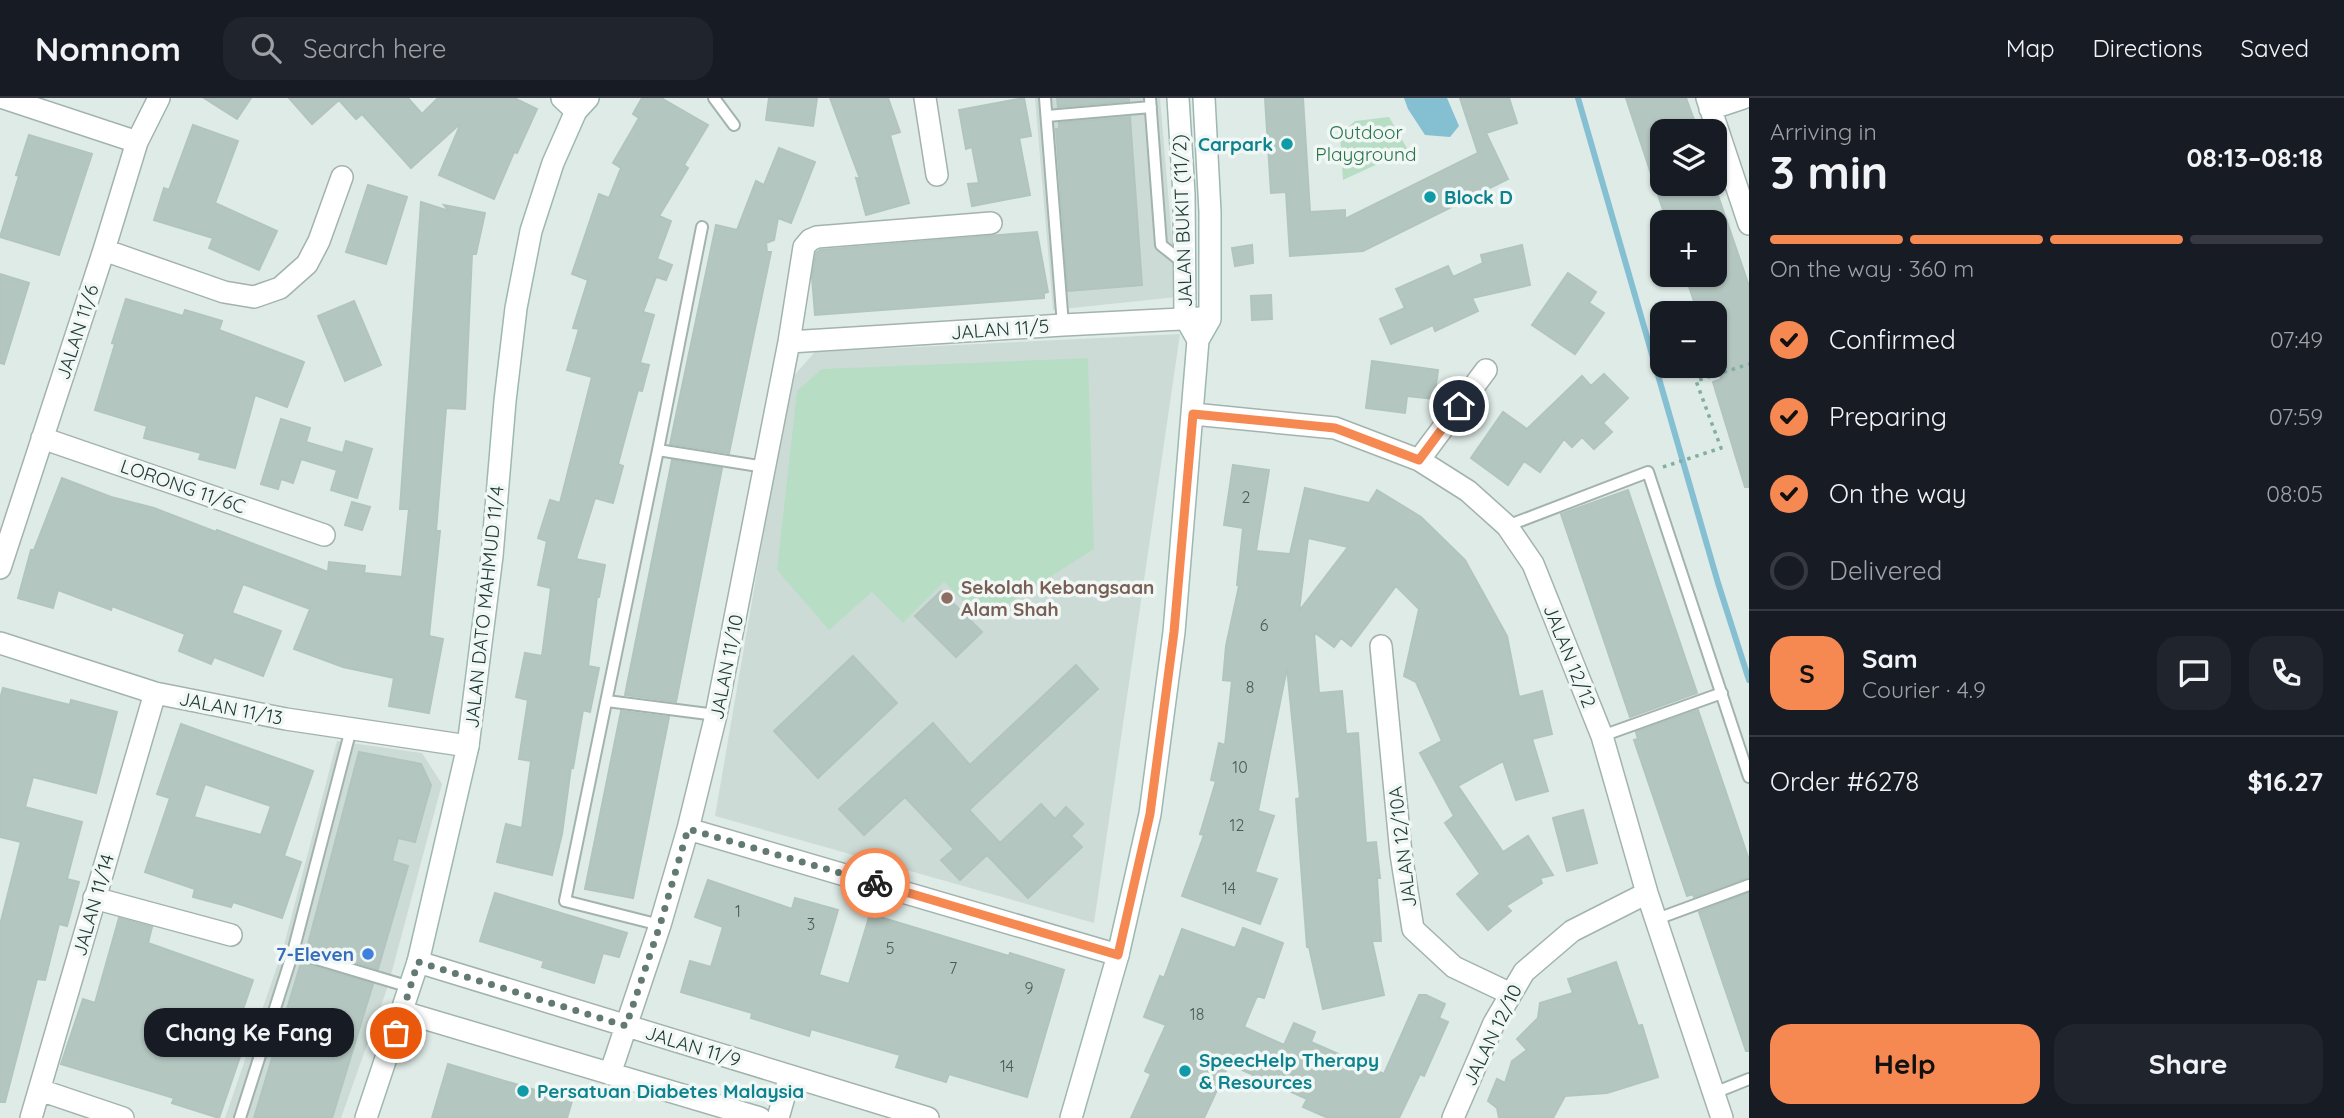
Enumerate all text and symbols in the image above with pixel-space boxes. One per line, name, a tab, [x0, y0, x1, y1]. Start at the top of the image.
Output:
search box	[223, 17, 713, 80]
text: Nomnom	[35, 28, 181, 69]
icon: search	[247, 29, 285, 67]
text: Search here	[303, 32, 447, 65]
text: Map	[2006, 33, 2055, 63]
text: Directions	[2093, 33, 2203, 63]
text: Saved	[2241, 33, 2309, 63]
text: Arriving in	[1770, 117, 1877, 146]
map controls	[1650, 119, 1727, 378]
button: layers	[1650, 119, 1727, 196]
park label: Outdoor Playground	[1315, 120, 1417, 166]
place label: Carpark	[1198, 132, 1273, 156]
street label: JALAN BUKIT (11/2)	[1167, 134, 1197, 308]
marker: Carpark	[1279, 136, 1295, 152]
text: 08:13–08:18	[2187, 141, 2323, 174]
text: 3 min	[1770, 143, 1888, 201]
place label: Block D	[1444, 185, 1513, 209]
marker: Block D	[1422, 189, 1438, 205]
button: +	[1650, 210, 1727, 287]
text: On the way · 360 m	[1770, 254, 1974, 283]
street label: JALAN 11/6	[50, 281, 104, 383]
button: −	[1650, 301, 1727, 378]
street label: JALAN 11/5	[950, 314, 1050, 344]
icon: check	[1770, 321, 1808, 359]
text: Confirmed	[1829, 323, 1956, 356]
text: 07:49	[2270, 325, 2323, 354]
pin	[1429, 376, 1489, 436]
icon: home	[1440, 387, 1478, 425]
icon: check	[1770, 398, 1808, 436]
text: Preparing	[1829, 400, 1947, 433]
text: 07:59	[2269, 402, 2323, 431]
street label: LORONG 11/6C	[117, 453, 249, 519]
icon: check	[1770, 475, 1808, 513]
text: On the way	[1829, 477, 1967, 510]
text: 08:05	[2266, 479, 2323, 508]
street label: JALAN DATO MAHMUD 11/4	[459, 484, 509, 730]
house number: 2	[1242, 487, 1251, 507]
text: Delivered	[1829, 554, 1942, 587]
place label: Sekolah Kebangsaan Alam Shah	[961, 575, 1154, 621]
marker: Sekolah Kebangsaan Alam Shah	[939, 590, 955, 606]
street label: JALAN 12/12	[1538, 601, 1602, 711]
street label: JALAN 11/10	[704, 612, 748, 722]
house number: 6	[1260, 615, 1269, 635]
button: chat	[2157, 636, 2231, 710]
button: phone	[2249, 636, 2323, 710]
text: Sam	[1862, 642, 1918, 675]
text: S	[1799, 657, 1815, 690]
text: Courier · 4.9	[1862, 675, 1986, 704]
house number: 8	[1246, 677, 1254, 697]
street label: JALAN 11/13	[177, 686, 285, 730]
house number: 10	[1232, 757, 1248, 777]
text: Order #6278	[1770, 765, 1919, 798]
text: $16.27	[2247, 765, 2323, 798]
street label: JALAN 12/10A	[1383, 785, 1421, 909]
house number: 12	[1230, 815, 1245, 835]
courier	[840, 848, 910, 918]
street label: JALAN 11/14	[67, 851, 119, 959]
icon: bike	[856, 864, 894, 902]
house number: 14	[1222, 878, 1236, 898]
house number: 1	[735, 901, 741, 921]
house number: 3	[807, 914, 815, 934]
house number: 5	[886, 938, 894, 958]
place label: 7-Eleven	[276, 942, 354, 966]
marker: 7-Eleven	[360, 946, 376, 962]
house number: 7	[949, 958, 957, 978]
house number: 9	[1025, 978, 1034, 998]
street label: JALAN 12/10	[1457, 980, 1527, 1090]
pin	[366, 1003, 426, 1063]
house number: 18	[1190, 1004, 1204, 1024]
callout: Chang Ke Fang	[144, 1009, 354, 1058]
icon: bag	[377, 1014, 415, 1052]
text: Chang Ke Fang	[165, 1018, 333, 1047]
street label: JALAN 11/9	[642, 1020, 744, 1072]
button: Help	[1770, 1024, 2040, 1104]
button: Share	[2054, 1024, 2323, 1104]
place label: SpeecHelp Therapy & Resources	[1199, 1048, 1379, 1094]
house number: 14	[1000, 1056, 1014, 1076]
marker: SpeecHelp Therapy & Resources	[1177, 1063, 1193, 1079]
place label: Persatuan Diabetes Malaysia	[537, 1079, 804, 1103]
marker: Persatuan Diabetes Malaysia	[515, 1083, 531, 1099]

